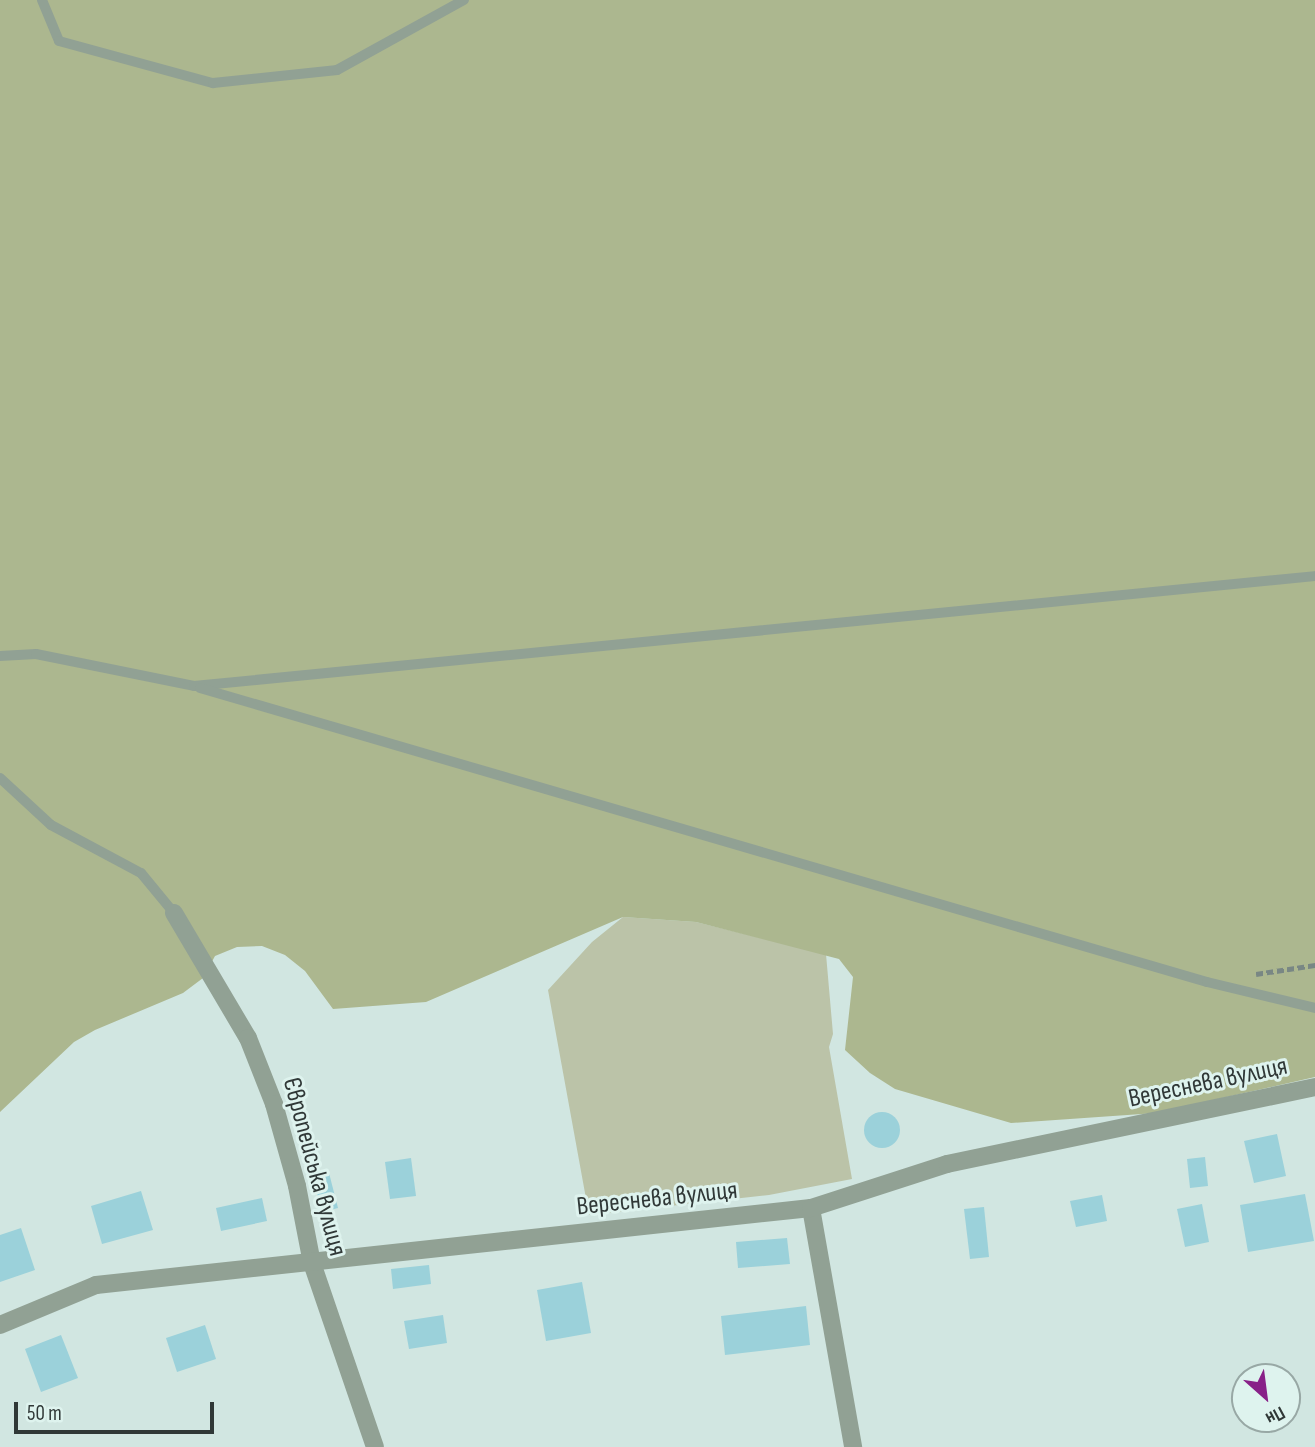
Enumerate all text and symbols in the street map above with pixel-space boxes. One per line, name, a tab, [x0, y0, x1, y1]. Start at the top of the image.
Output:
street label: Вереснева вулиця	[1126, 1051, 1290, 1115]
street label: Європейська вулиця	[275, 1074, 353, 1260]
street label: Вереснева вулиця	[575, 1175, 739, 1223]
north arrow	[1231, 1363, 1301, 1433]
scale bar	[18, 1388, 217, 1432]
text: 50 m	[27, 1401, 62, 1426]
text: Пн	[1262, 1401, 1289, 1430]

